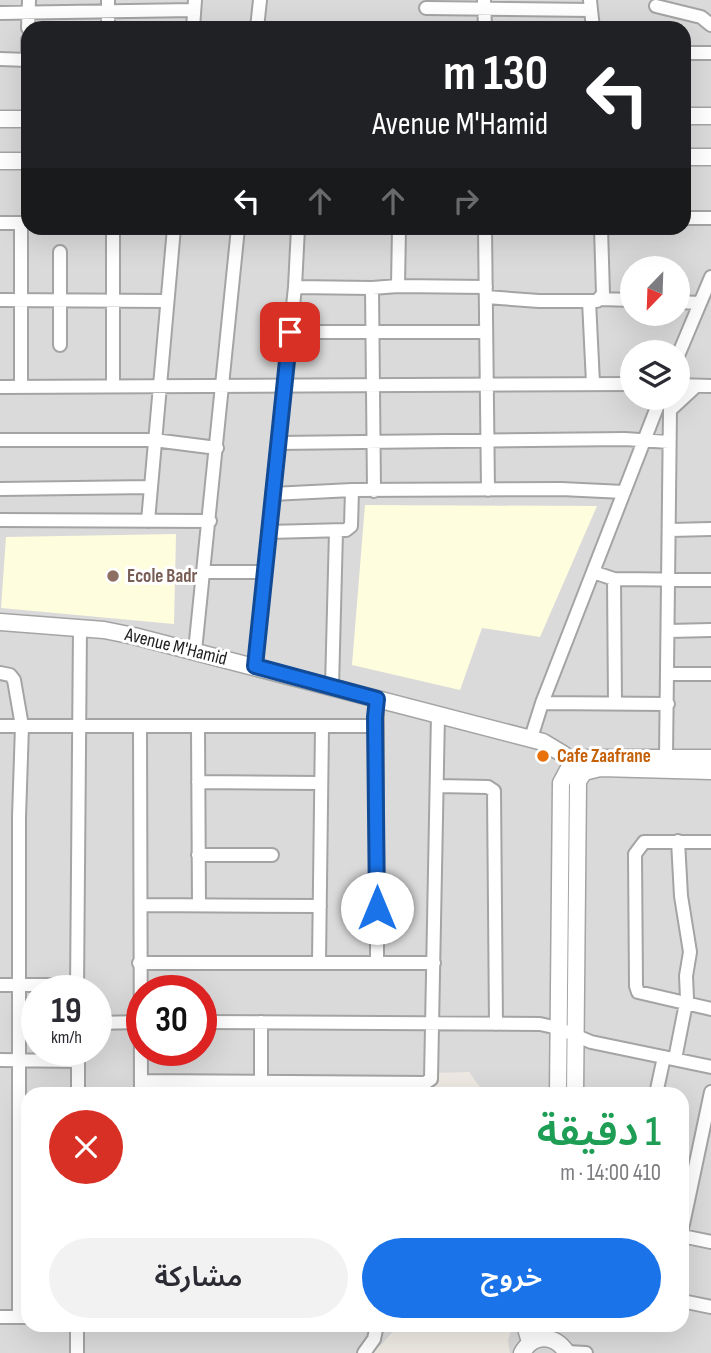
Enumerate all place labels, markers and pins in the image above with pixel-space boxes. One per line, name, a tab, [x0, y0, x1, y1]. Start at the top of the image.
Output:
pin	[260, 302, 320, 362]
place label: Ecole Badr	[127, 565, 198, 588]
marker: Ecole Badr	[105, 568, 121, 584]
place label: Cafe Zaafrane	[557, 745, 651, 768]
marker: Cafe Zaafrane	[535, 748, 551, 764]

